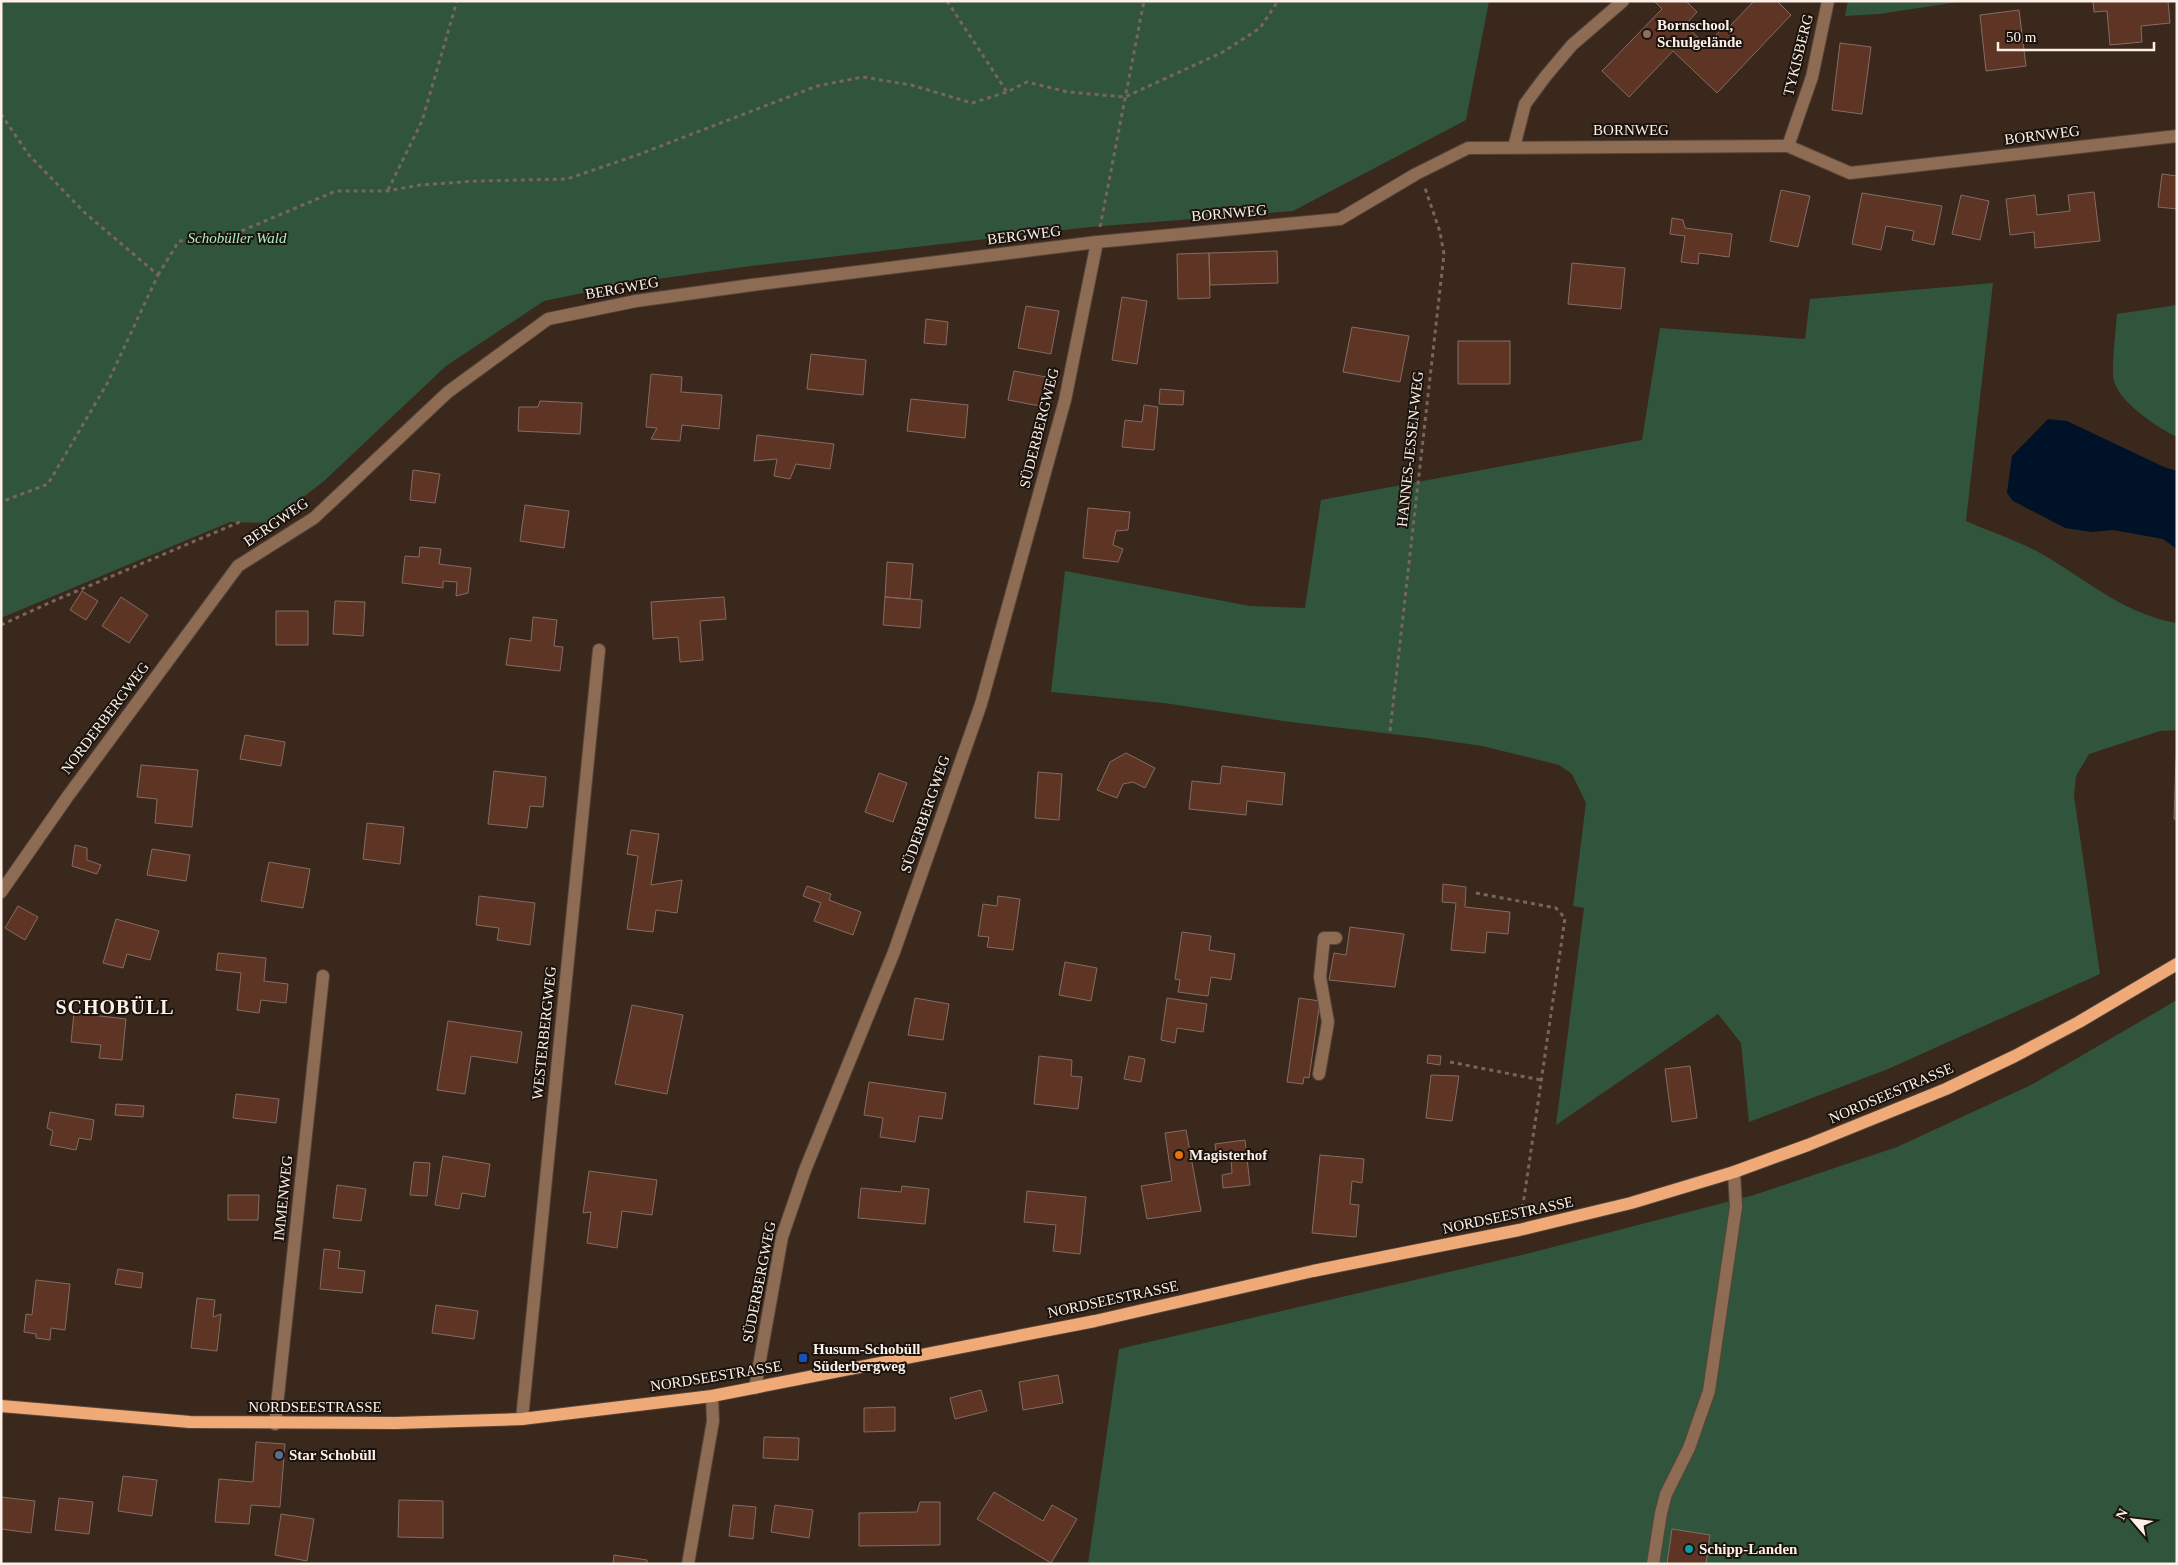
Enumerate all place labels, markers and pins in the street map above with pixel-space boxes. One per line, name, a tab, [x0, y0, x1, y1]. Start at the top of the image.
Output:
place label: Bornschool, Schulgelände	[1657, 17, 1742, 50]
marker: Bornschool, Schulgelände	[1641, 28, 1653, 40]
place label: Magisterhof	[1189, 1147, 1268, 1163]
marker: Magisterhof	[1173, 1149, 1185, 1161]
place label: Husum-Schobüll Süderbergweg	[813, 1341, 921, 1374]
marker: Husum-Schobüll Süderbergweg	[797, 1352, 809, 1364]
place label: Star Schobüll	[289, 1447, 376, 1463]
marker: Star Schobüll	[273, 1449, 285, 1461]
place label: Schipp-Landen	[1699, 1541, 1798, 1557]
marker: Schipp-Landen	[1683, 1543, 1695, 1555]

